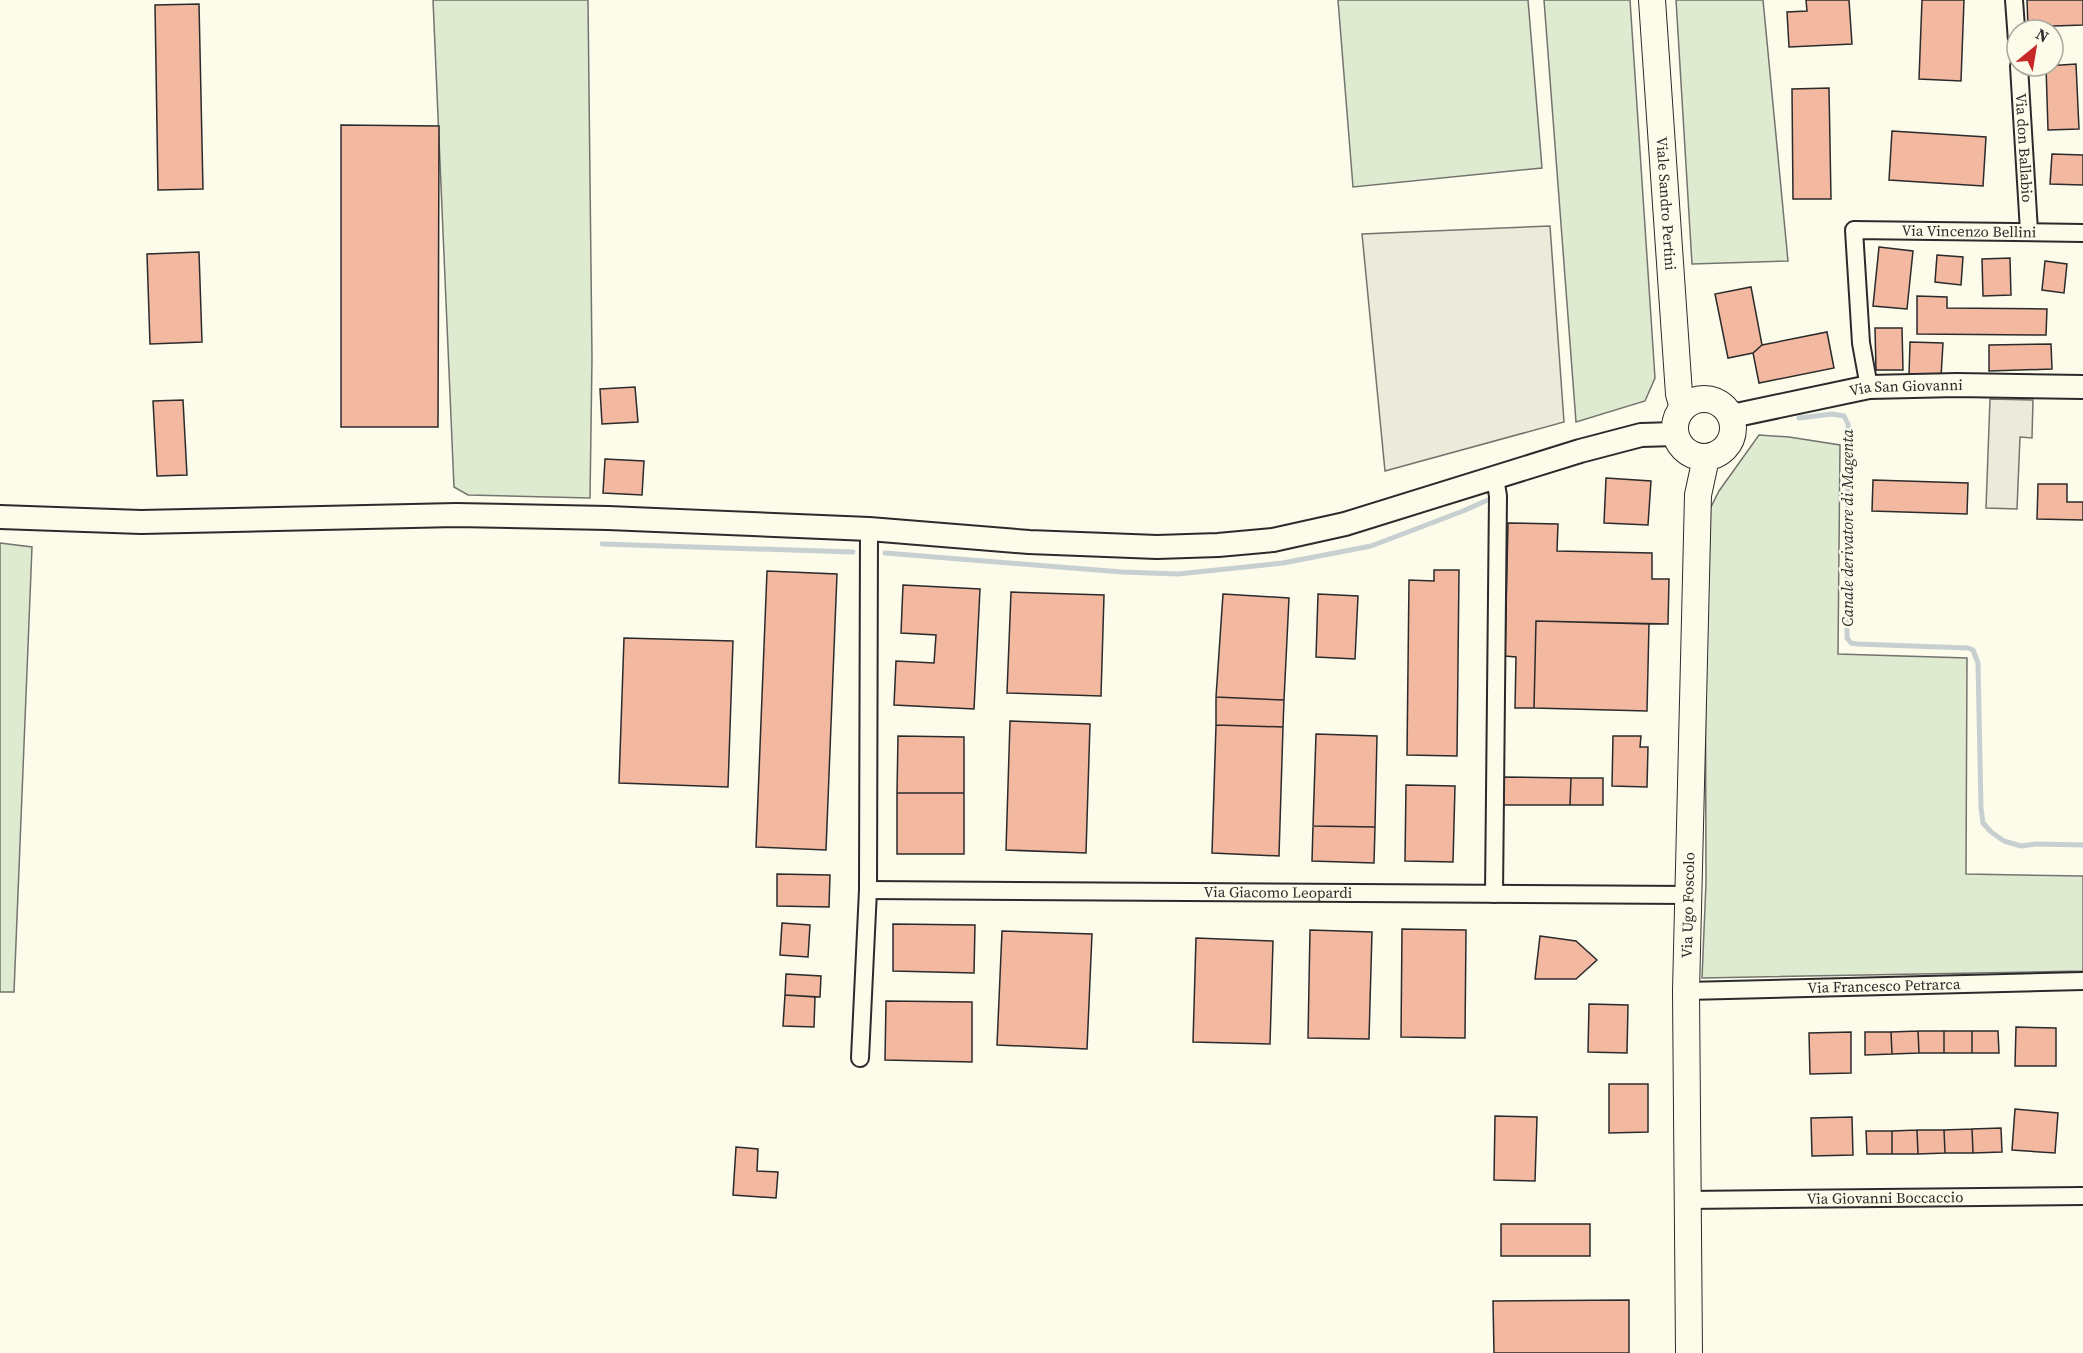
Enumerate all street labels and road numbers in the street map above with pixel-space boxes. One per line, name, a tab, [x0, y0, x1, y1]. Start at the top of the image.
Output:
street label: Via don Ballabio	[2011, 92, 2038, 203]
street label: Viale Sandro Pertini	[1651, 136, 1682, 271]
street label: Via Vincenzo Bellini	[1902, 220, 2037, 242]
street label: Via San Giovanni	[1847, 374, 1963, 401]
street label: Via Ugo Foscolo	[1676, 852, 1699, 958]
street label: Via Giacomo Leopardi	[1204, 881, 1352, 903]
street label: Via Francesco Petrarca	[1807, 973, 1961, 998]
street label: Via Giovanni Boccaccio	[1807, 1186, 1963, 1209]

